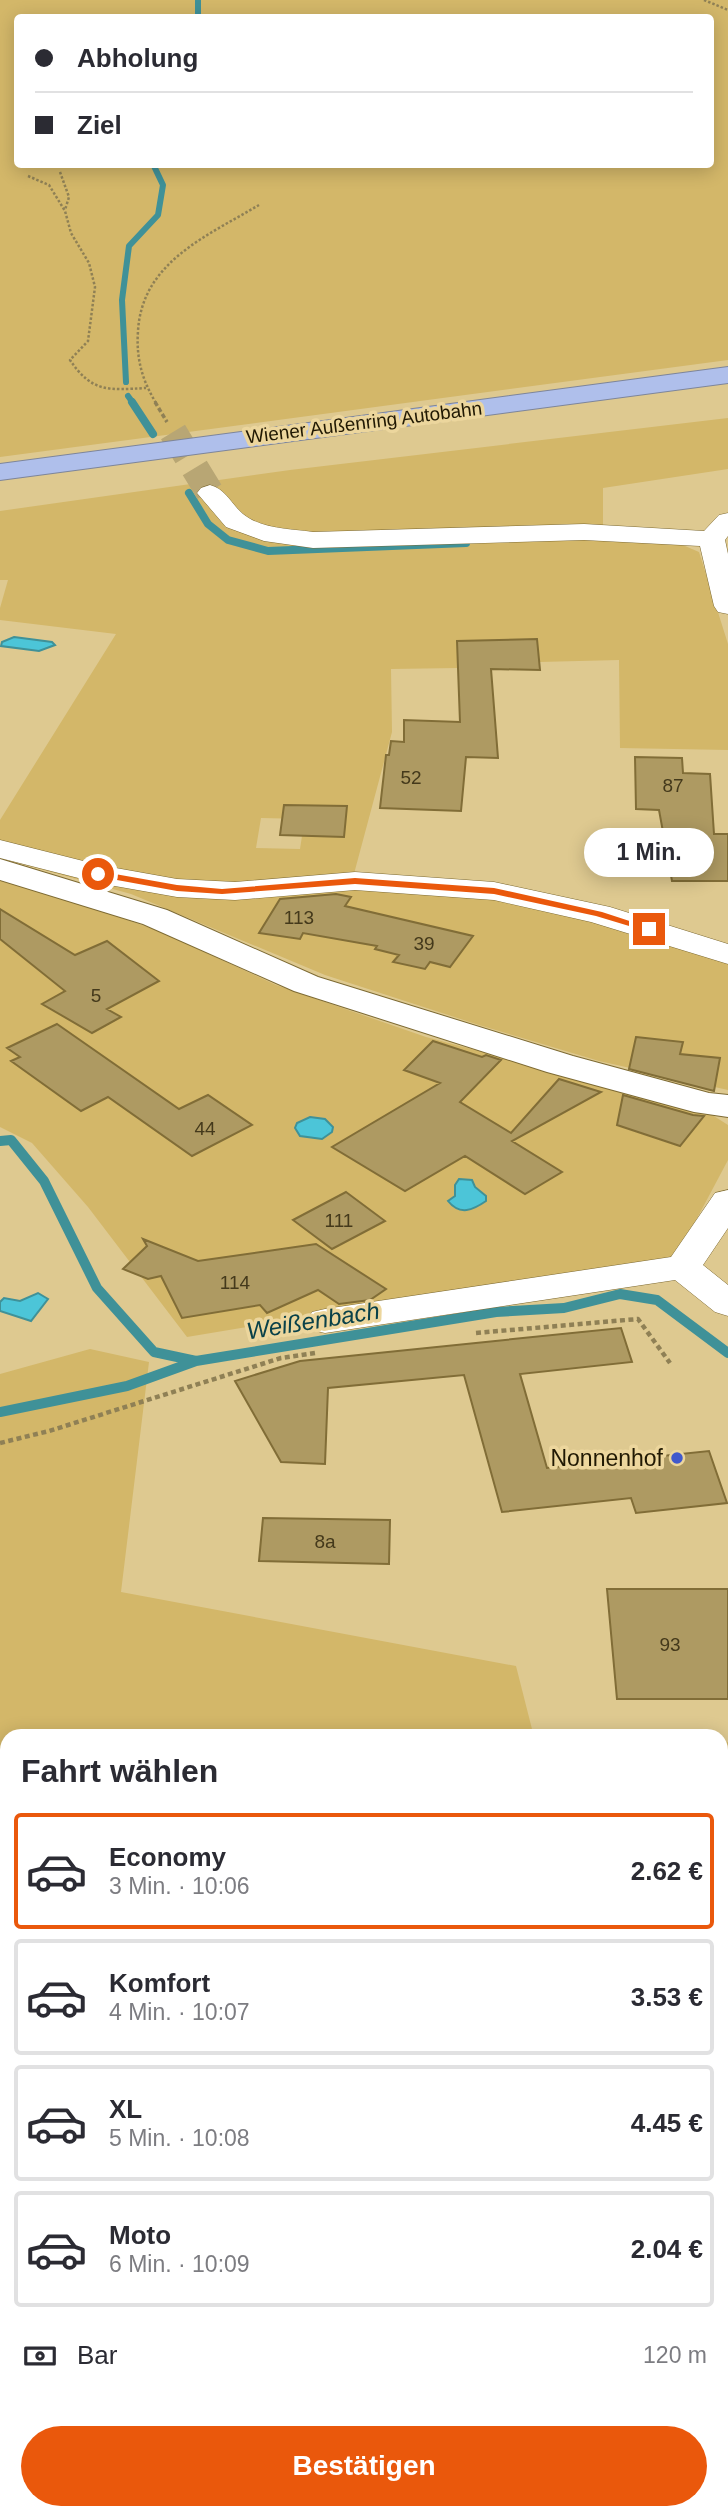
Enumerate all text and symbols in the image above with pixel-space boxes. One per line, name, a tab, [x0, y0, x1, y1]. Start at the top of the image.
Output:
text: Abholung	[77, 43, 198, 73]
text: Ziel	[77, 110, 122, 140]
street label: Wiener Außenring Autobahn	[245, 398, 483, 447]
house number: 52	[400, 767, 422, 788]
house number: 87	[662, 775, 684, 796]
callout: 1 Min.	[584, 828, 714, 876]
text: 1 Min.	[616, 839, 682, 865]
route start	[82, 858, 114, 890]
house number: 113	[284, 907, 314, 928]
route end	[633, 913, 665, 945]
house number: 39	[413, 933, 435, 954]
house number: 5	[91, 985, 101, 1006]
house number: 44	[194, 1118, 216, 1139]
house number: 111	[325, 1210, 353, 1231]
house number: 114	[220, 1272, 251, 1293]
water label: Weißenbach	[244, 1297, 381, 1344]
place label: Nonnenhof	[550, 1445, 664, 1471]
marker: Nonnenhof	[669, 1450, 685, 1466]
house number: 8a	[314, 1531, 336, 1552]
house number: 93	[659, 1634, 681, 1655]
text: Fahrt wählen	[21, 1753, 218, 1789]
icon: car	[25, 1840, 88, 1903]
text: Economy	[109, 1842, 226, 1872]
text: 2.62 €	[631, 1856, 703, 1886]
text: 3 Min. · 10:06	[109, 1873, 250, 1899]
icon: car	[25, 1966, 88, 2029]
text: Komfort	[109, 1968, 210, 1998]
text: 3.53 €	[631, 1982, 703, 2012]
text: 4 Min. · 10:07	[109, 1999, 250, 2025]
icon: car	[25, 2092, 88, 2155]
text: XL	[109, 2094, 142, 2124]
text: 4.45 €	[631, 2108, 703, 2138]
text: 5 Min. · 10:08	[109, 2125, 250, 2151]
icon: car	[25, 2218, 88, 2281]
text: Moto	[109, 2220, 171, 2250]
text: 2.04 €	[631, 2234, 703, 2264]
text: 6 Min. · 10:09	[109, 2251, 250, 2277]
icon: cash	[21, 2337, 59, 2375]
text: Bar	[77, 2340, 117, 2370]
text: 120 m	[643, 2342, 707, 2368]
button: Bestätigen	[21, 2426, 707, 2506]

